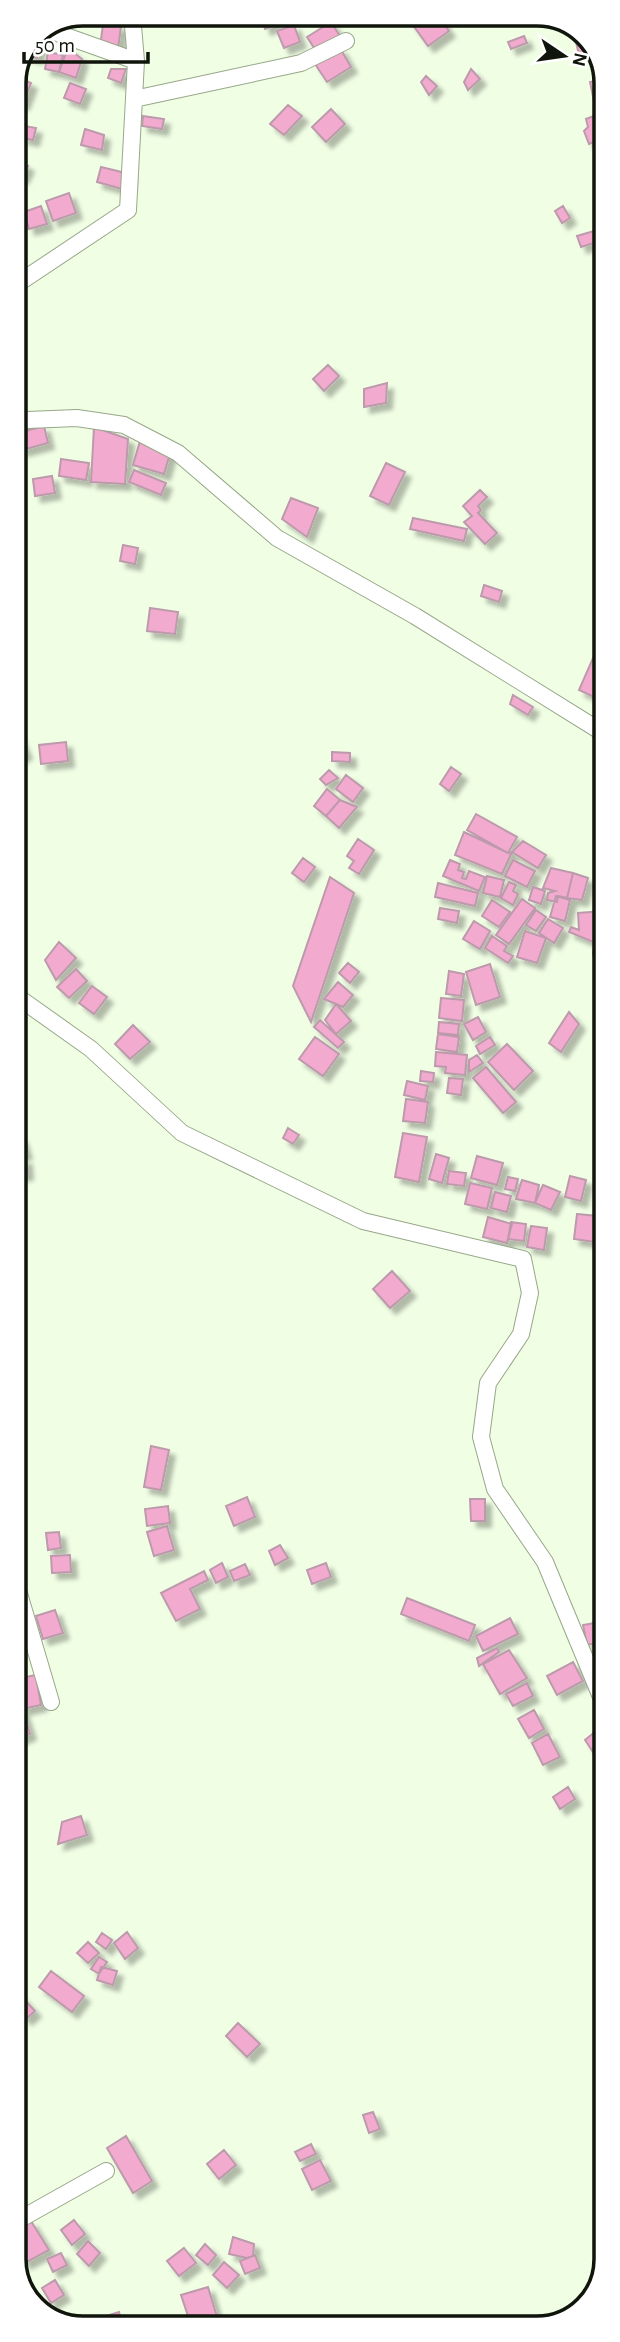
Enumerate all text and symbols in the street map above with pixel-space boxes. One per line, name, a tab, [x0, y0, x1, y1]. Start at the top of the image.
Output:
scale bar	[24, 21, 149, 65]
north arrow	[529, 21, 599, 91]
text: 50 m	[35, 35, 75, 56]
text: N	[568, 51, 590, 68]

